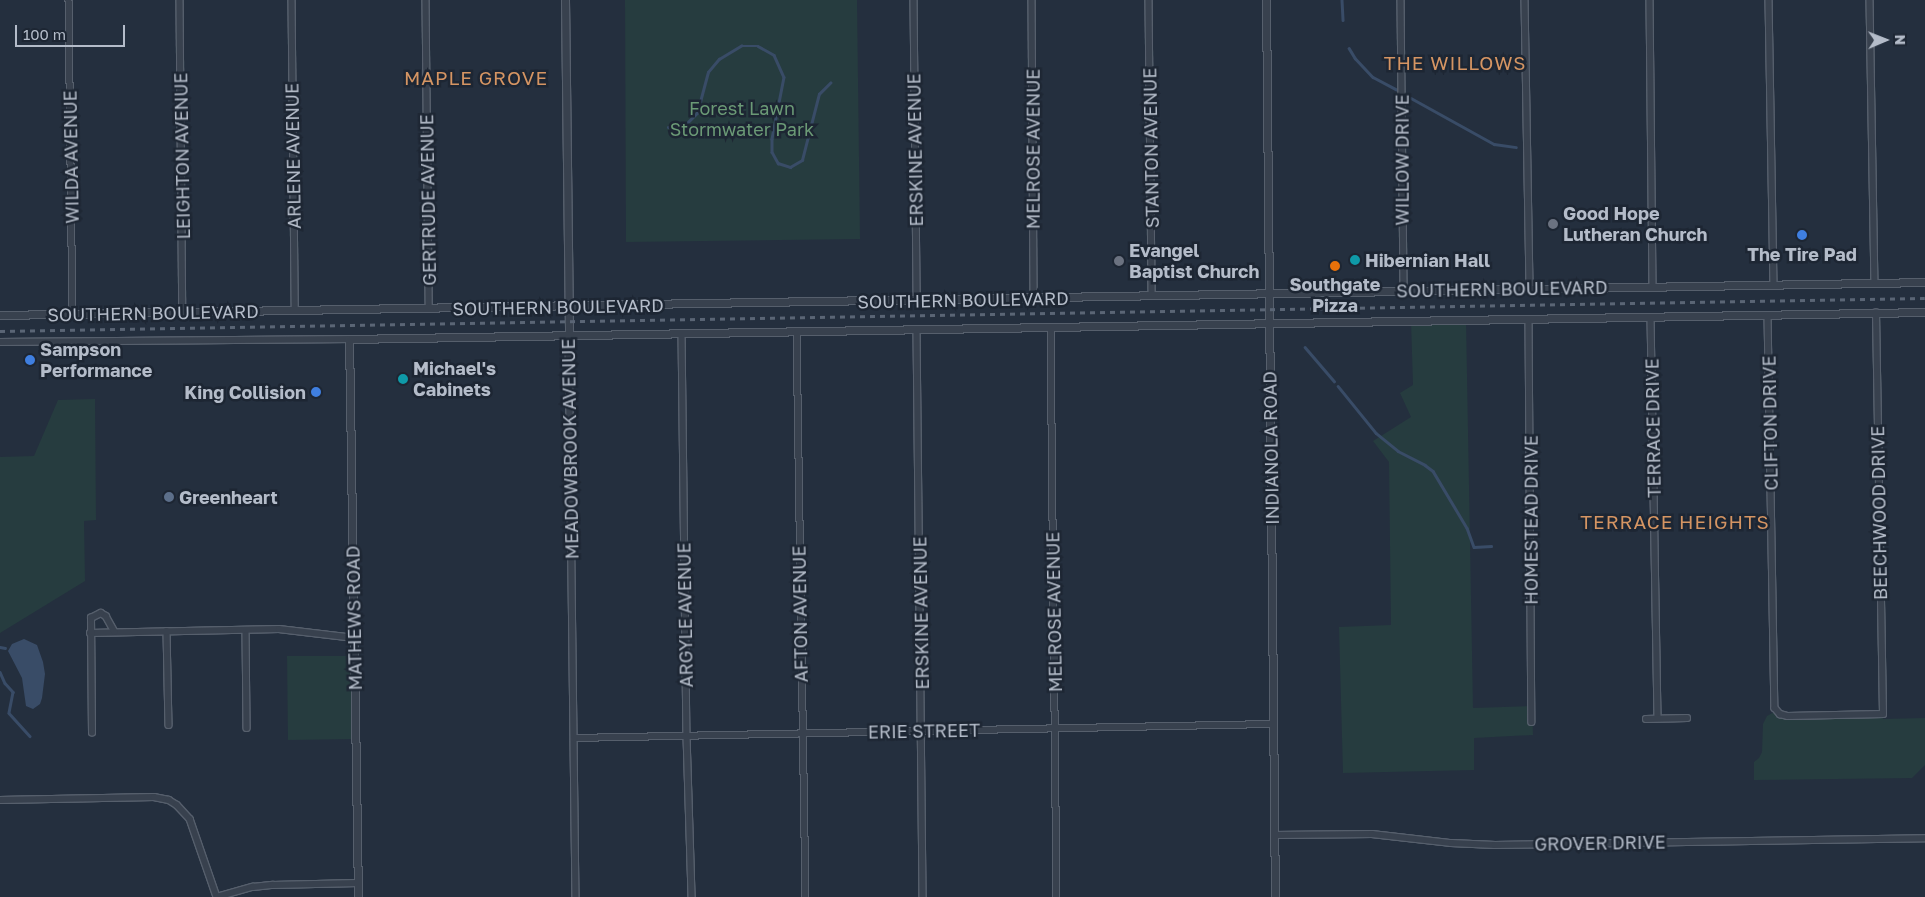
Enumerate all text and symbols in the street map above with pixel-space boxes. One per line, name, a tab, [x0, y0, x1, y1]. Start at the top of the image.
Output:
scale bar	[18, 15, 128, 47]
north arrow	[1860, 15, 1910, 65]
text: 100 m	[23, 25, 66, 43]
text: N	[1892, 34, 1909, 45]
district label: THE WILLOWS	[1382, 52, 1528, 74]
district label: MAPLE GROVE	[403, 67, 549, 89]
street label: STANTON AVENUE	[1139, 68, 1163, 228]
street label: MELROSE AVENUE	[1022, 69, 1044, 229]
street label: LEIGHTON AVENUE	[170, 72, 194, 240]
street label: ERSKINE AVENUE	[903, 73, 927, 227]
street label: ARLENE AVENUE	[281, 83, 305, 229]
street label: WILDA AVENUE	[59, 90, 83, 224]
street label: WILLOW DRIVE	[1391, 94, 1413, 226]
park label: Forest Lawn Stormwater Park	[670, 98, 814, 140]
street label: GERTRUDE AVENUE	[416, 114, 440, 286]
place label: Good Hope Lutheran Church	[1563, 203, 1707, 245]
marker: Good Hope Lutheran Church	[1547, 218, 1559, 230]
marker: The Tire Pad	[1796, 229, 1808, 241]
place label: Evangel Baptist Church	[1129, 240, 1259, 282]
place label: The Tire Pad	[1747, 243, 1857, 265]
place label: Hibernian Hall	[1365, 249, 1490, 271]
marker: Hibernian Hall	[1349, 254, 1361, 266]
marker: Evangel Baptist Church	[1113, 255, 1125, 267]
marker: Southgate Pizza	[1329, 260, 1341, 272]
place label: Southgate Pizza	[1290, 274, 1380, 316]
street label: SOUTHERN BOULEVARD	[1396, 276, 1608, 302]
street label: SOUTHERN BOULEVARD	[857, 287, 1069, 313]
street label: SOUTHERN BOULEVARD	[452, 294, 664, 320]
street label: SOUTHERN BOULEVARD	[47, 300, 259, 326]
street label: MEADOWBROOK AVENUE	[557, 338, 583, 560]
place label: Sampson Performance	[40, 339, 152, 382]
marker: Sampson Performance	[24, 354, 36, 366]
street label: CLIFTON DRIVE	[1758, 355, 1782, 491]
place label: Michael's Cabinets	[413, 358, 496, 400]
street label: TERRACE DRIVE	[1641, 358, 1665, 498]
street label: INDIANOLA ROAD	[1259, 371, 1283, 525]
marker: Michael's Cabinets	[397, 373, 409, 385]
place label: King Collision	[184, 381, 306, 403]
marker: King Collision	[310, 386, 322, 398]
street label: BEECHWOOD DRIVE	[1867, 426, 1891, 600]
street label: HOMESTEAD DRIVE	[1520, 435, 1542, 605]
place label: Greenheart	[179, 486, 278, 508]
marker: Greenheart	[163, 491, 175, 503]
district label: TERRACE HEIGHTS	[1578, 511, 1772, 533]
street label: MELROSE AVENUE	[1042, 532, 1066, 692]
street label: ERSKINE AVENUE	[909, 536, 933, 690]
street label: ARGYLE AVENUE	[673, 542, 697, 688]
street label: MATHEWS ROAD	[342, 545, 366, 691]
street label: AFTON AVENUE	[788, 545, 812, 683]
street label: ERIE STREET	[868, 719, 980, 743]
street label: GROVER DRIVE	[1534, 831, 1666, 855]

